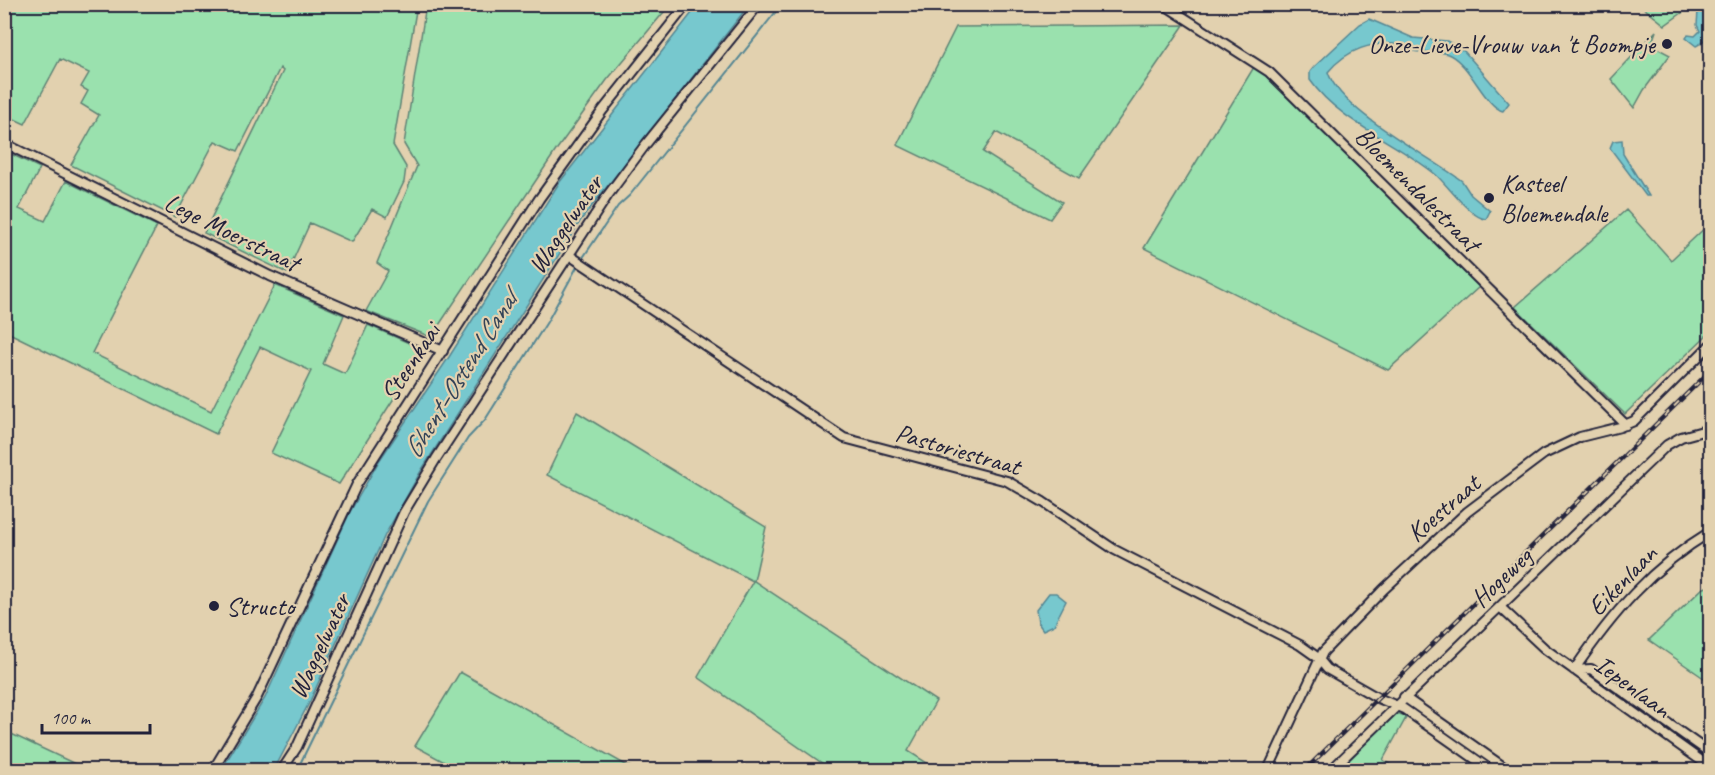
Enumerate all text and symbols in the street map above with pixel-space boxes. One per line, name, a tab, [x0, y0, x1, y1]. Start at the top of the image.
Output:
place label: Onze-Lieve-Vrouw van 't Boompje	[1368, 28, 1657, 61]
marker: Onze-Lieve-Vrouw van 't Boompje	[1660, 37, 1674, 51]
street label: Bloemendalestraat	[1348, 120, 1490, 261]
street label: Waggelwater	[520, 166, 612, 280]
place label: Kasteel Bloemendale	[1501, 167, 1609, 230]
street label: Lege Moerstraat	[159, 186, 308, 281]
marker: Kasteel Bloemendale	[1482, 191, 1496, 205]
water label: Ghent–Ostend Canal	[395, 279, 529, 464]
street label: Steenkaai	[373, 314, 450, 408]
street label: Pastoriestraat	[892, 416, 1026, 484]
street label: Koestraat	[1400, 466, 1489, 549]
street label: Eikenlaan	[1580, 537, 1665, 623]
street label: Hogeweg	[1464, 539, 1540, 614]
street label: Waggelwater	[281, 586, 359, 704]
place label: Structo	[226, 590, 297, 623]
marker: Structo	[207, 599, 221, 613]
street label: Iepenlaan	[1588, 648, 1679, 726]
scale bar	[42, 697, 150, 735]
text: 100 m	[51, 707, 92, 729]

